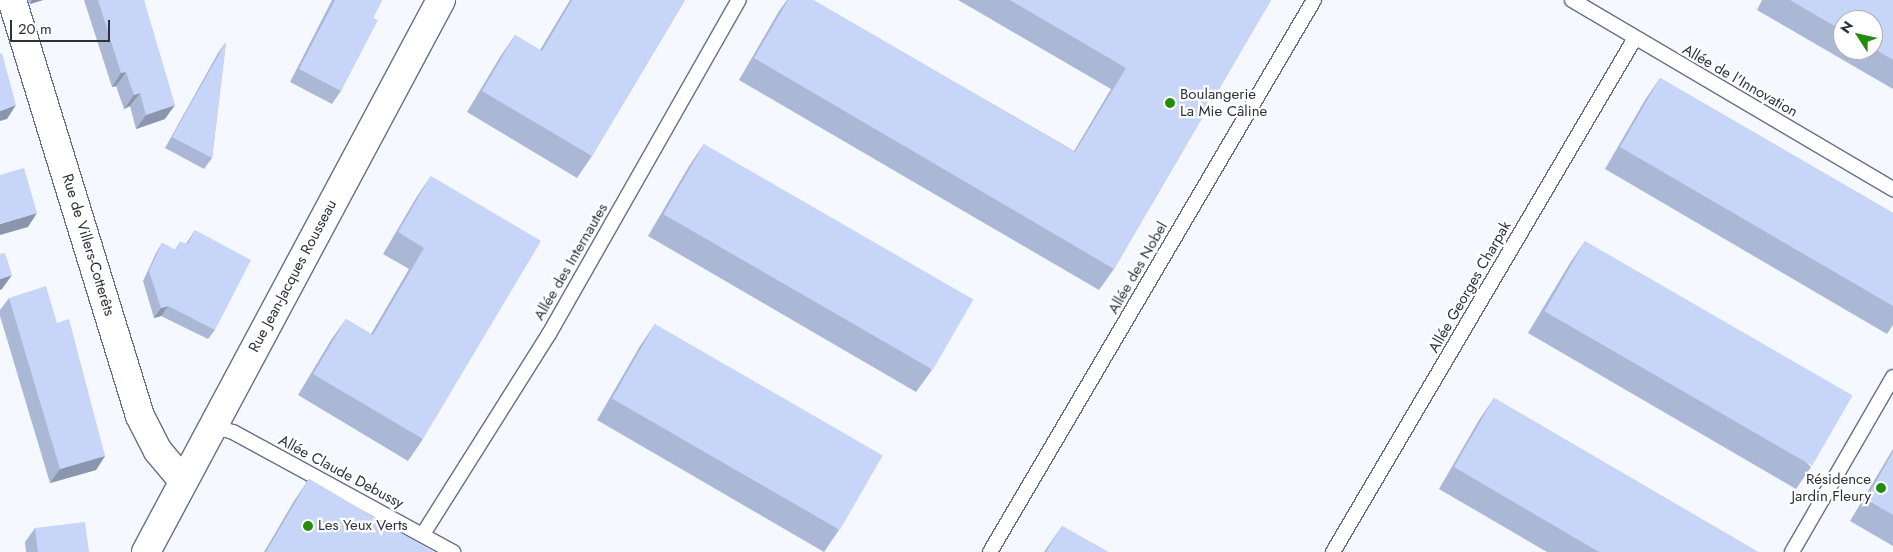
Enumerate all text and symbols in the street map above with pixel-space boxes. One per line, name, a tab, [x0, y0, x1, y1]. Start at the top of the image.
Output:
scale bar	[12, 10, 112, 42]
north arrow	[1833, 10, 1883, 60]
text: N	[1835, 17, 1858, 37]
text: 20 m	[18, 18, 52, 40]
street label: Allée de l'Innovation	[1679, 41, 1801, 121]
place label: Boulangerie La Mie Câline	[1180, 85, 1267, 120]
marker: Boulangerie La Mie Câline	[1164, 97, 1176, 109]
street label: Rue de Villers-Cotterêts	[58, 172, 118, 318]
street label: Rue Jean-Jacques Rousseau	[245, 197, 341, 355]
street label: Allée des Internautes	[530, 200, 612, 324]
street label: Allée Georges Charpak	[1425, 218, 1515, 356]
street label: Allée des Nobel	[1104, 219, 1172, 317]
street label: Allée Claude Debussy	[275, 431, 407, 513]
place label: Résidence Jardin Fleury	[1791, 470, 1871, 505]
marker: Résidence Jardin Fleury	[1875, 482, 1887, 494]
place label: Les Yeux Verts	[318, 517, 408, 535]
marker: Les Yeux Verts	[302, 520, 314, 532]

